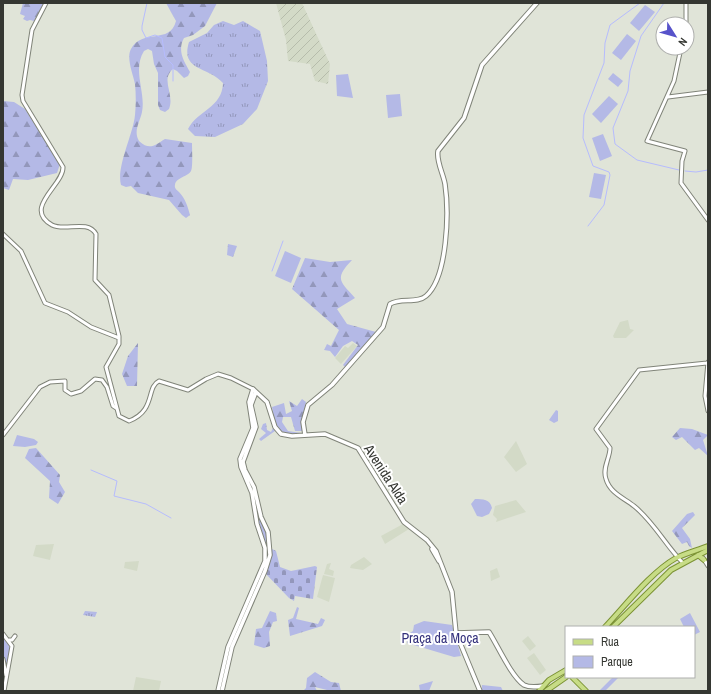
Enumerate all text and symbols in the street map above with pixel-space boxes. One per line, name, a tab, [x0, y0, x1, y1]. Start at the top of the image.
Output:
north arrow	[655, 16, 695, 56]
text: N	[675, 35, 691, 49]
street label: Avenida Alda	[360, 440, 412, 508]
legend	[565, 626, 695, 678]
park label: Praça da Moça	[401, 629, 479, 647]
text: Rua	[601, 634, 620, 650]
text: Parque	[601, 654, 633, 670]

